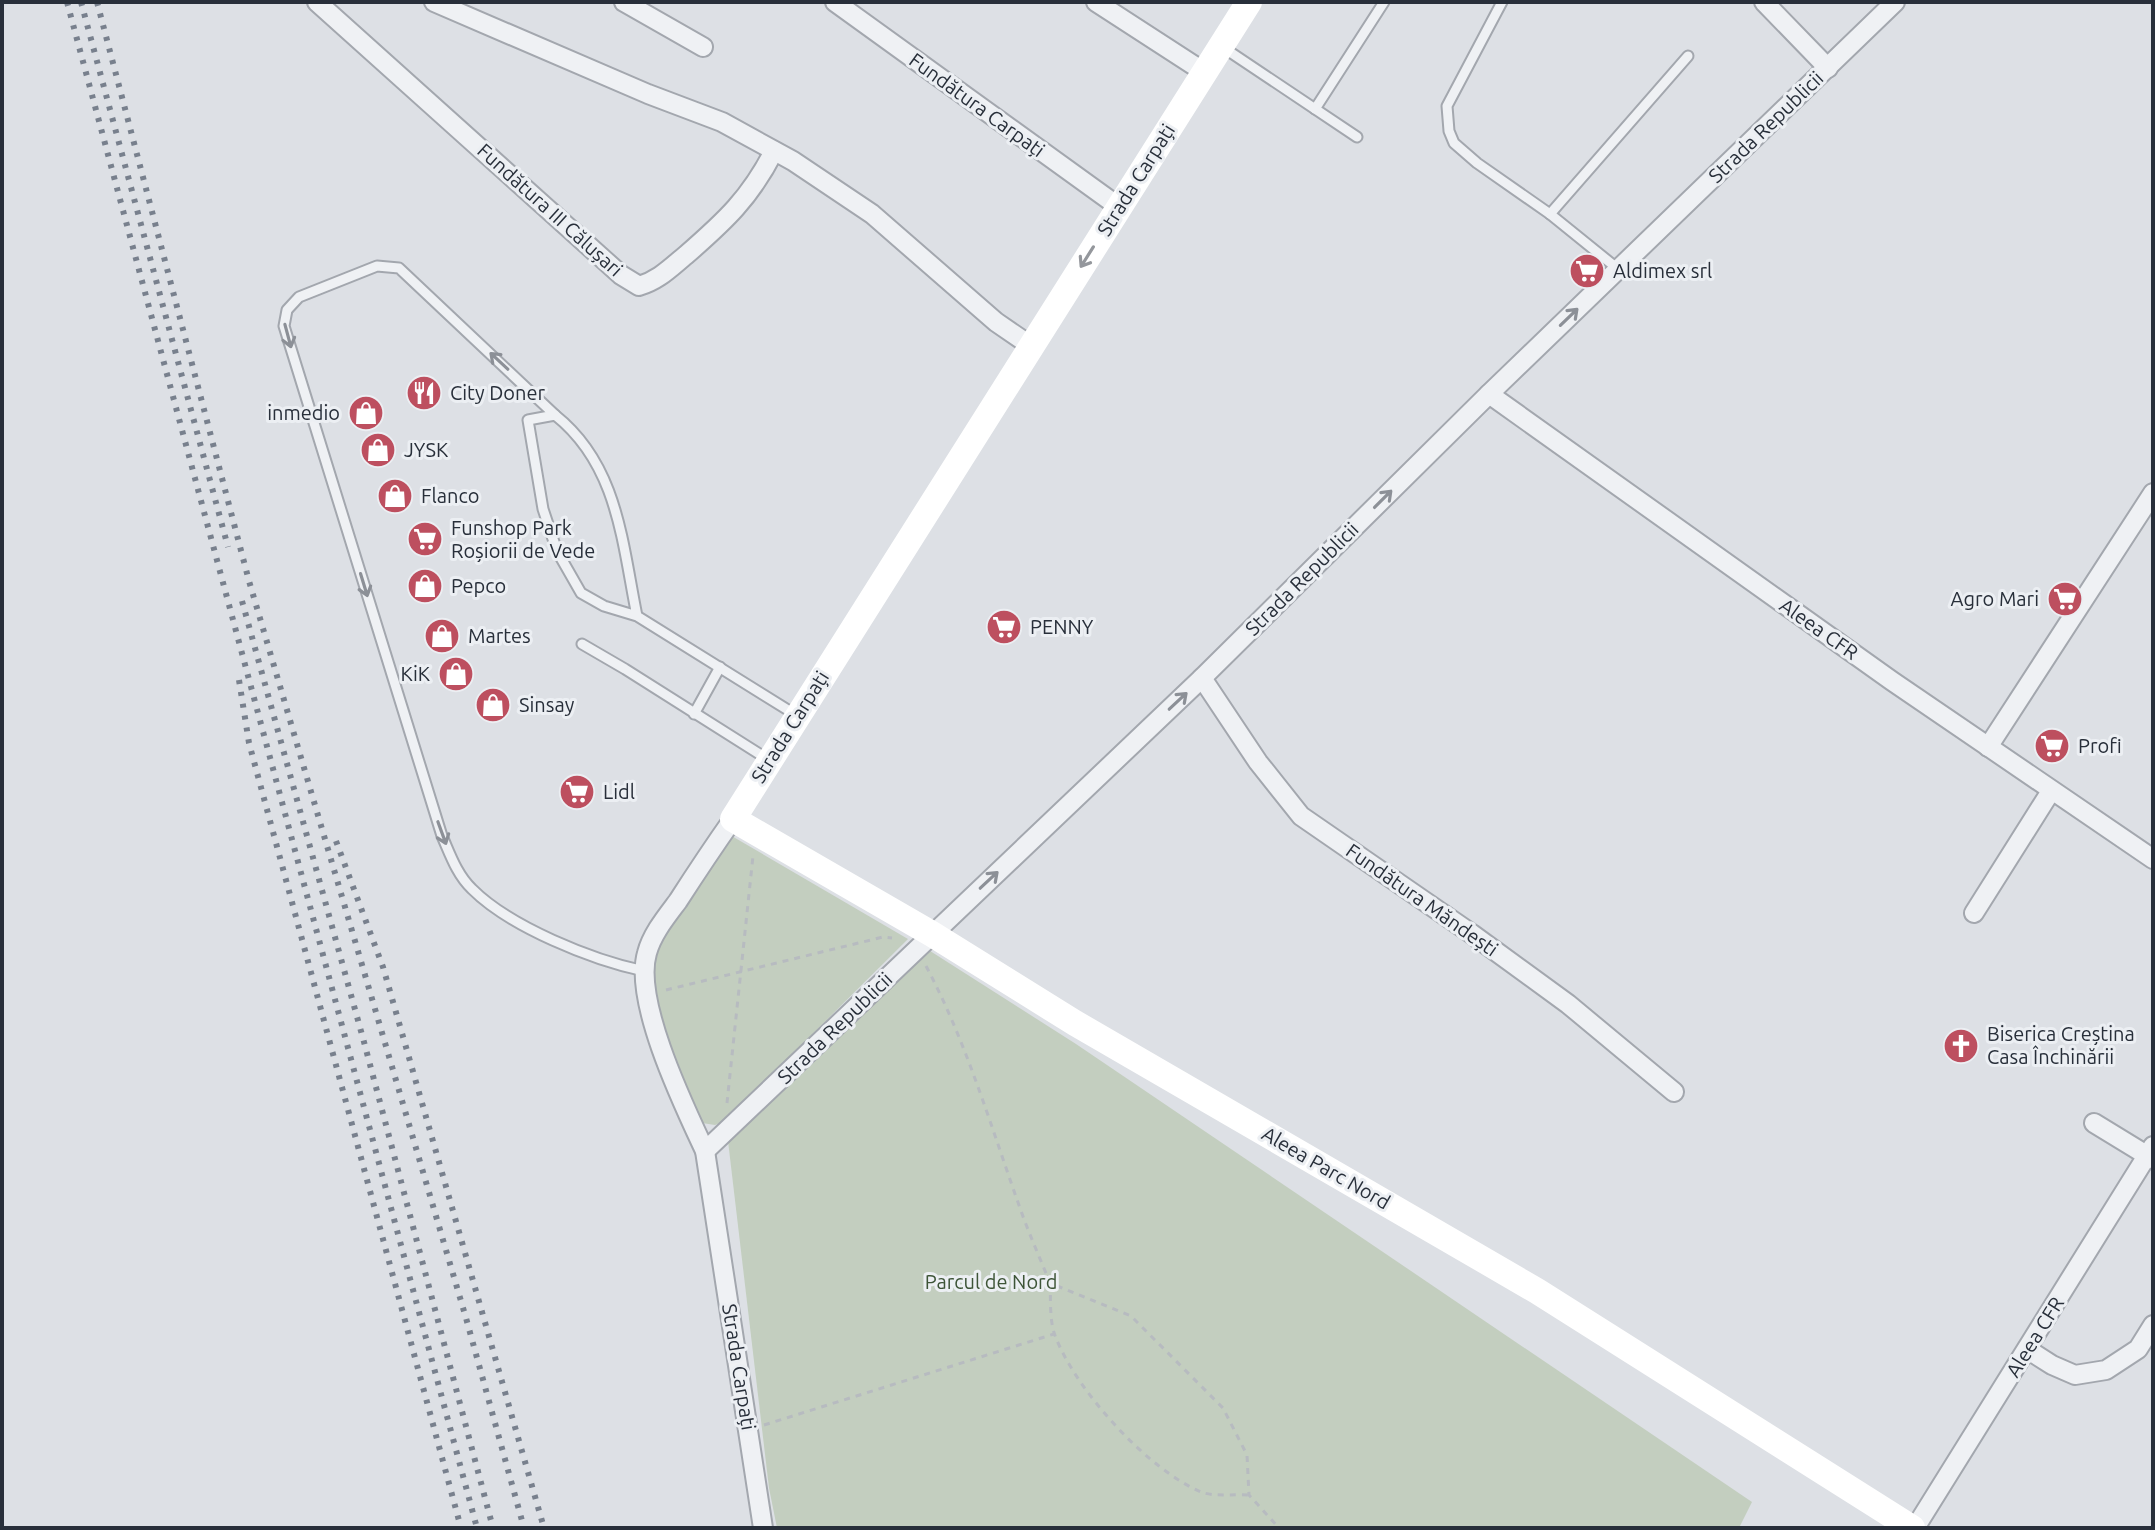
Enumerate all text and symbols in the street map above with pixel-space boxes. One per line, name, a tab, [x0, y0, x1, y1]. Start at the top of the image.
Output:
street label: Fundătura Carpați	[905, 48, 1049, 161]
street label: Strada Republicii	[1704, 66, 1828, 187]
street label: Strada Carpați	[1092, 120, 1179, 240]
street label: Fundătura III Călușari	[473, 138, 628, 281]
one-way arrow	[1079, 245, 1095, 268]
supermarket icon: Aldimex srl	[1568, 252, 1606, 290]
place label: Aldimex srl	[1613, 259, 1712, 282]
one-way arrow	[1559, 308, 1579, 327]
one-way arrow	[281, 323, 296, 349]
one-way arrow	[489, 353, 509, 371]
restaurant icon: City Doner	[405, 374, 443, 412]
place label: City Doner	[450, 381, 545, 404]
shop icon: inmedio	[347, 394, 385, 432]
place label: inmedio	[267, 401, 340, 424]
shop icon: JYSK	[359, 431, 397, 469]
place label: JYSK	[404, 438, 448, 461]
shop icon: Flanco	[376, 477, 414, 515]
place label: Flanco	[421, 484, 479, 507]
one-way arrow	[1373, 490, 1392, 509]
place label: Funshop Park Roșiorii de Vede	[451, 516, 595, 562]
street label: Strada Republicii	[1240, 517, 1363, 640]
supermarket icon: Funshop Park Roșiorii de Vede	[406, 520, 444, 558]
shop icon: Pepco	[406, 567, 444, 605]
one-way arrow	[357, 571, 372, 597]
place label: Pepco	[451, 574, 506, 597]
supermarket icon: Agro Mari	[2046, 580, 2084, 618]
place label: Agro Mari	[1951, 587, 2039, 610]
street label: Aleea CFR	[1776, 593, 1863, 664]
supermarket icon: PENNY	[985, 608, 1023, 646]
place label: PENNY	[1030, 615, 1094, 638]
shop icon: Martes	[423, 617, 461, 655]
place label: Martes	[468, 624, 531, 647]
shop icon: KiK	[437, 655, 475, 693]
place label: KiK	[400, 662, 430, 685]
street label: Strada Carpați	[746, 667, 833, 787]
shop icon: Sinsay	[474, 686, 512, 724]
one-way arrow	[1167, 692, 1187, 711]
place label: Sinsay	[519, 693, 575, 716]
supermarket icon: Profi	[2033, 727, 2071, 765]
place label: Profi	[2078, 734, 2122, 757]
supermarket icon: Lidl	[558, 773, 596, 811]
place label: Lidl	[603, 780, 635, 803]
one-way arrow	[436, 820, 450, 845]
street label: Fundătura Măndești	[1342, 839, 1503, 961]
one-way arrow	[979, 871, 998, 890]
street label: Strada Republicii	[773, 967, 897, 1088]
place label: Biserica Creștina Casa Închinării	[1987, 1022, 2135, 1068]
church icon: Biserica Creștina Casa Închinării	[1942, 1027, 1980, 1065]
street label: Aleea Parc Nord	[1258, 1122, 1394, 1214]
park label: Parcul de Nord	[925, 1270, 1057, 1293]
street label: Aleea CFR	[2001, 1292, 2068, 1381]
street label: Strada Carpați	[718, 1302, 761, 1432]

